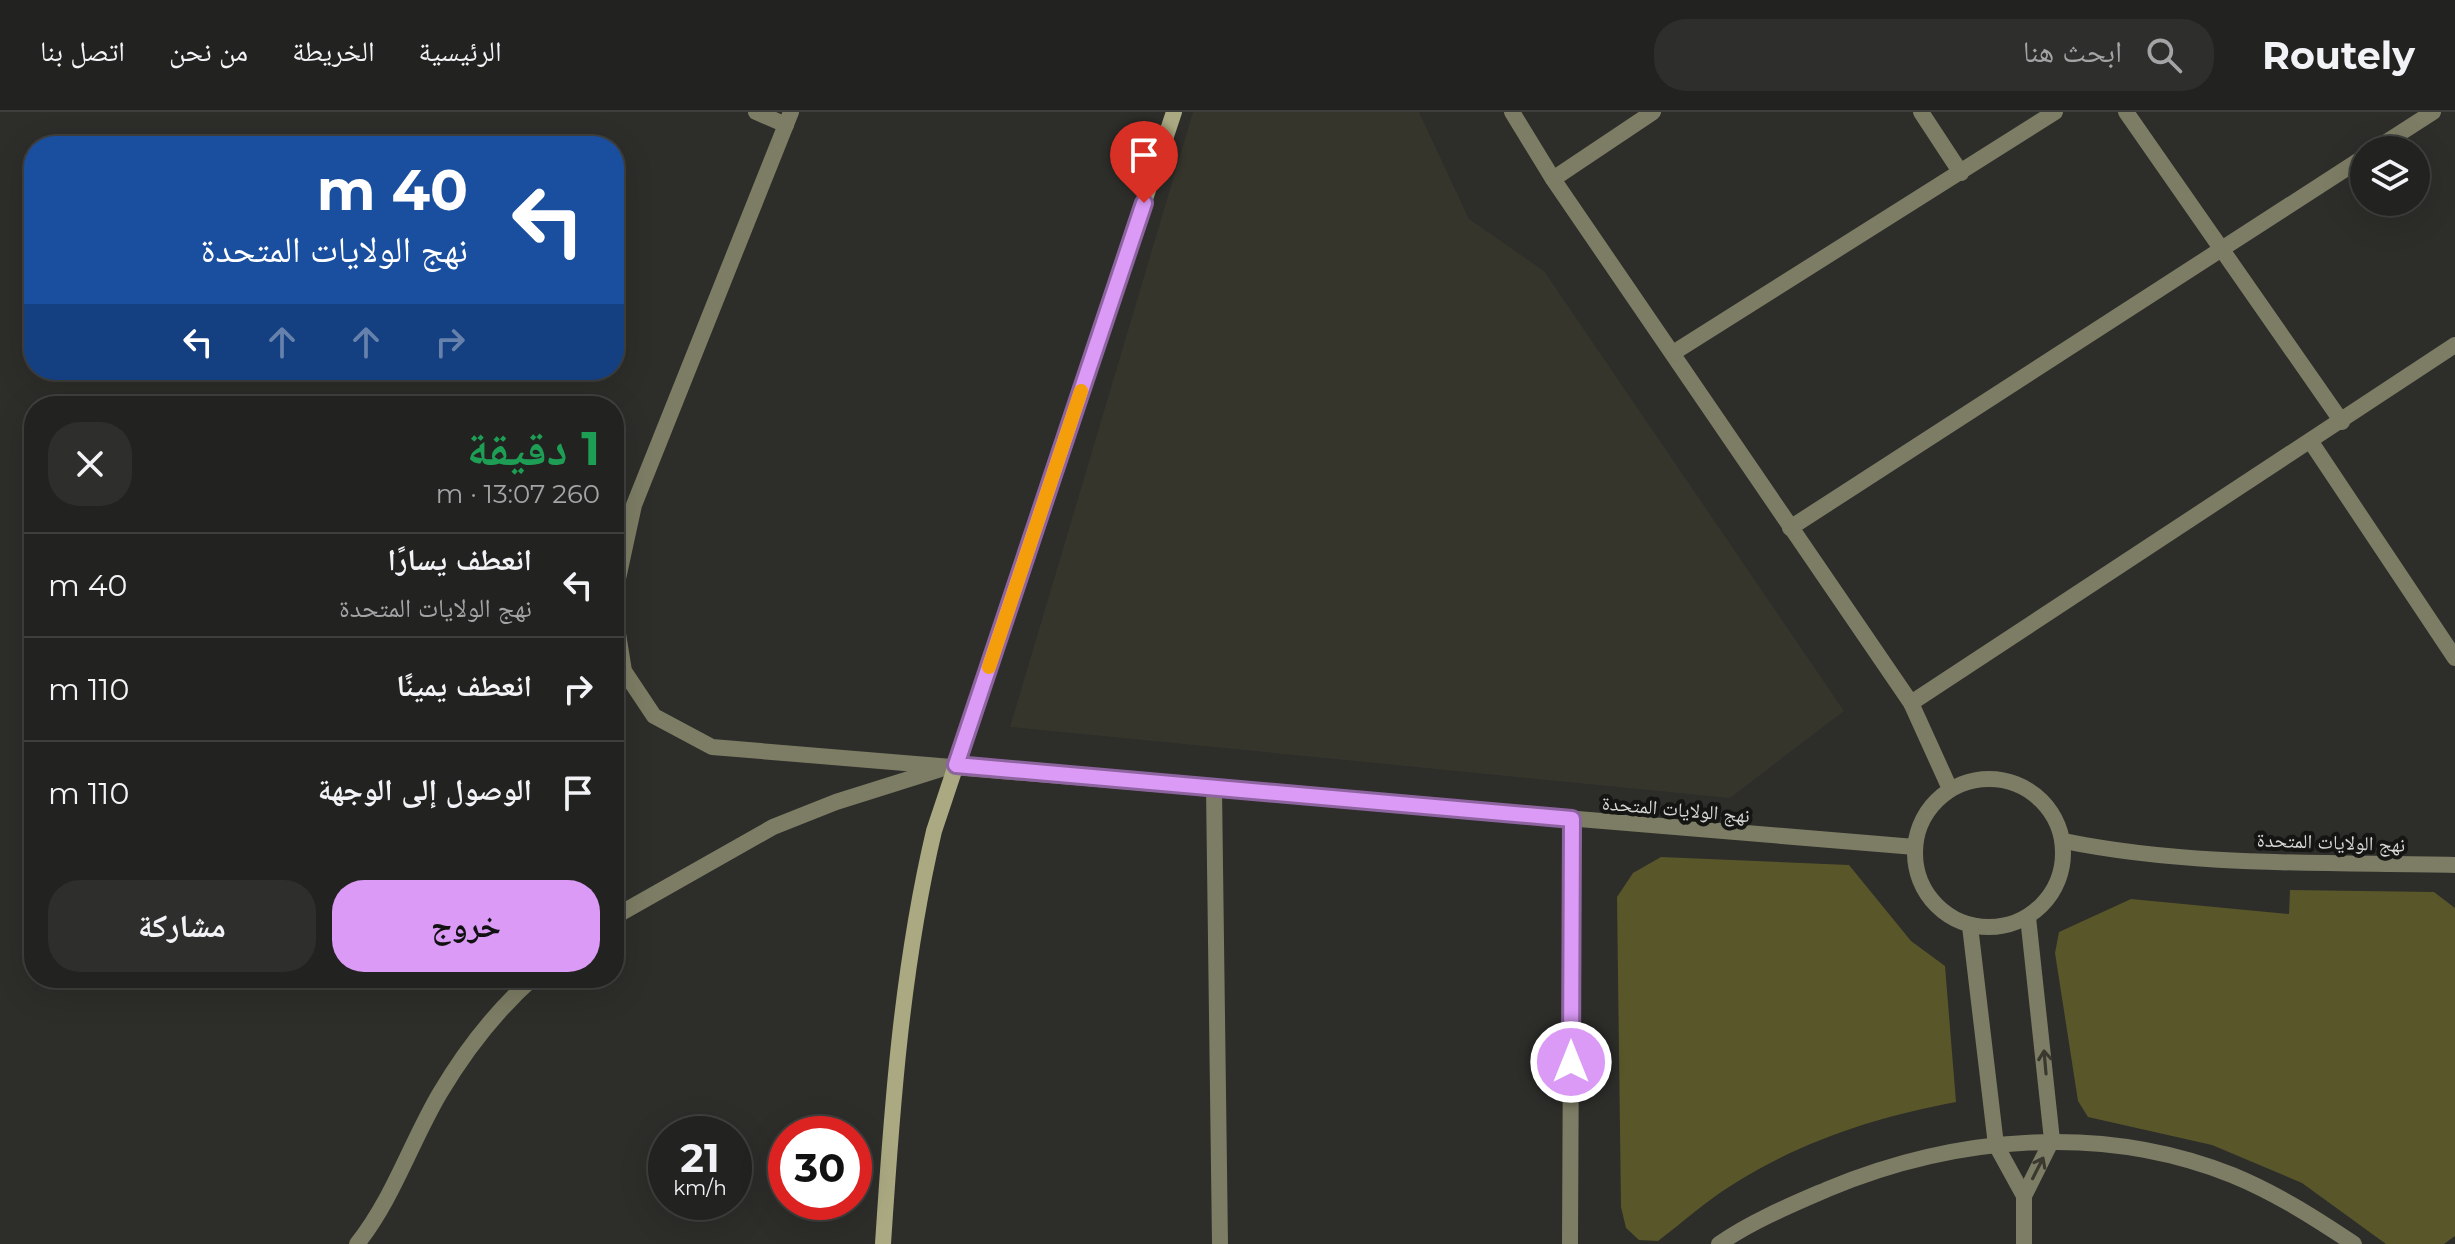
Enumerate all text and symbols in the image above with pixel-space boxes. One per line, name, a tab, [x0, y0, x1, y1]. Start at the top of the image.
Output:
search box	[1654, 19, 2214, 91]
text: Routely	[2262, 32, 2415, 79]
text: ابحث هنا	[2023, 33, 2122, 70]
icon: search	[2142, 33, 2186, 77]
text: اتصل بنا	[40, 34, 125, 68]
text: من نحن	[169, 34, 248, 68]
text: الخريطة	[292, 34, 375, 68]
text: الرئيسية	[419, 34, 502, 68]
pin	[1110, 121, 1178, 203]
icon: arrive	[1122, 133, 1166, 177]
map controls	[2350, 136, 2430, 216]
button: layers	[2350, 136, 2430, 216]
text: 40 m	[317, 156, 468, 224]
icon: left	[496, 168, 600, 272]
text: نهج الولايات المتحدة	[201, 227, 468, 271]
icon: left	[176, 320, 220, 364]
icon: ahead	[260, 320, 304, 364]
icon: ahead	[344, 320, 388, 364]
icon: right	[428, 320, 472, 364]
text: 1 دقيقة	[467, 419, 600, 477]
button: close	[48, 422, 132, 506]
text: 260 m · 13:07	[436, 478, 600, 510]
text: انعطف يسارًا	[387, 541, 532, 578]
icon: left	[556, 563, 600, 607]
text: 40 m	[48, 567, 127, 604]
text: نهج الولايات المتحدة	[339, 592, 532, 624]
text: انعطف يمينًا	[396, 667, 532, 704]
icon: right	[556, 667, 600, 711]
text: 110 m	[48, 671, 129, 708]
text: الوصول إلى الوجهة	[318, 771, 532, 808]
icon: arrive	[556, 771, 600, 815]
text: 110 m	[48, 775, 129, 812]
street label: نهج الولايات المتحدة	[1601, 791, 1751, 828]
street label: نهج الولايات المتحدة	[2256, 827, 2406, 858]
button: مشاركة	[48, 880, 316, 972]
button: خروج	[332, 880, 600, 972]
position arrow	[1529, 1020, 1613, 1104]
one-way arrow	[2037, 1049, 2052, 1076]
speed limit sign: 30	[768, 1116, 872, 1220]
text: 21	[680, 1133, 720, 1182]
one-way arrow	[2031, 1156, 2046, 1180]
text: km/h	[673, 1176, 727, 1200]

